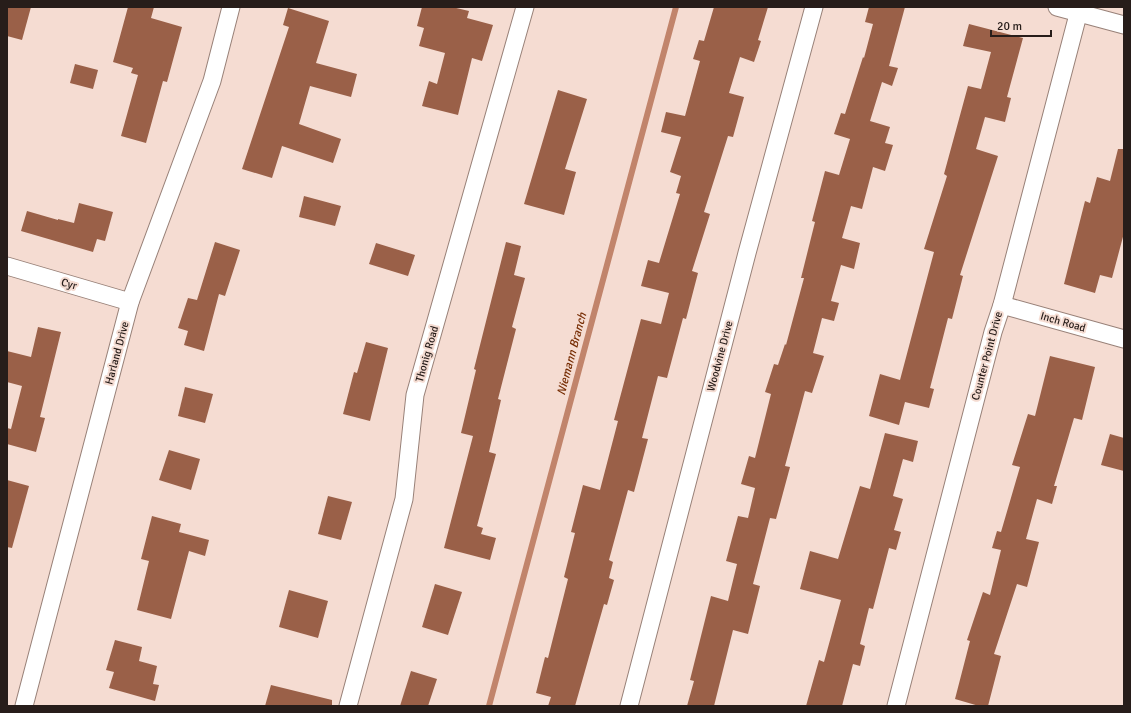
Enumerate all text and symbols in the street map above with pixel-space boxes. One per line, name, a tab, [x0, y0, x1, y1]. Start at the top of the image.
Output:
scale bar	[991, 12, 1051, 38]
text: 20 m	[997, 19, 1022, 34]
street label: Cyr	[60, 276, 78, 292]
street label: Inch Road	[1039, 309, 1087, 335]
street label: Counter Point Drive	[969, 310, 1005, 402]
water label: Niemann Branch	[554, 311, 590, 397]
street label: Woodvine Drive	[704, 319, 736, 393]
street label: Harland Drive	[102, 320, 132, 386]
street label: Thonig Road	[413, 324, 441, 384]

